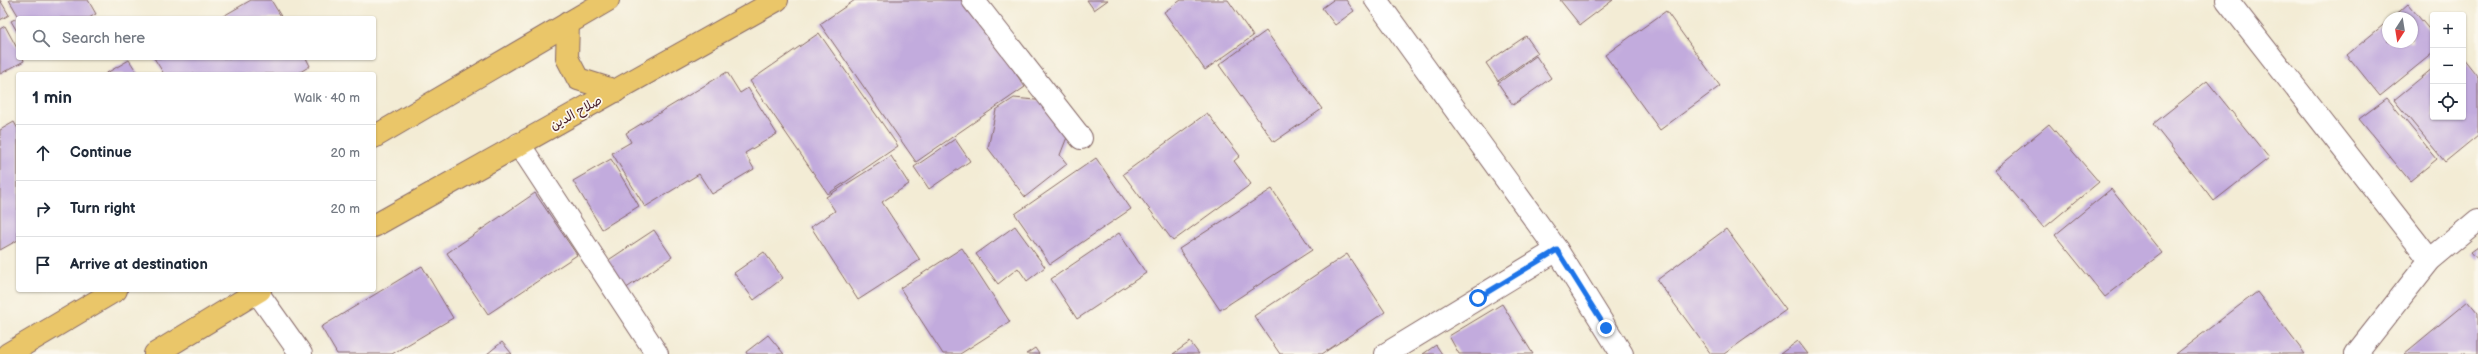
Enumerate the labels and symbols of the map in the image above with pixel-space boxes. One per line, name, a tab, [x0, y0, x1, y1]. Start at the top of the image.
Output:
north arrow	[2382, 12, 2418, 48]
street label: صلاح الدين	[547, 92, 605, 135]
route start	[1469, 289, 1487, 307]
route end	[1597, 319, 1615, 337]

